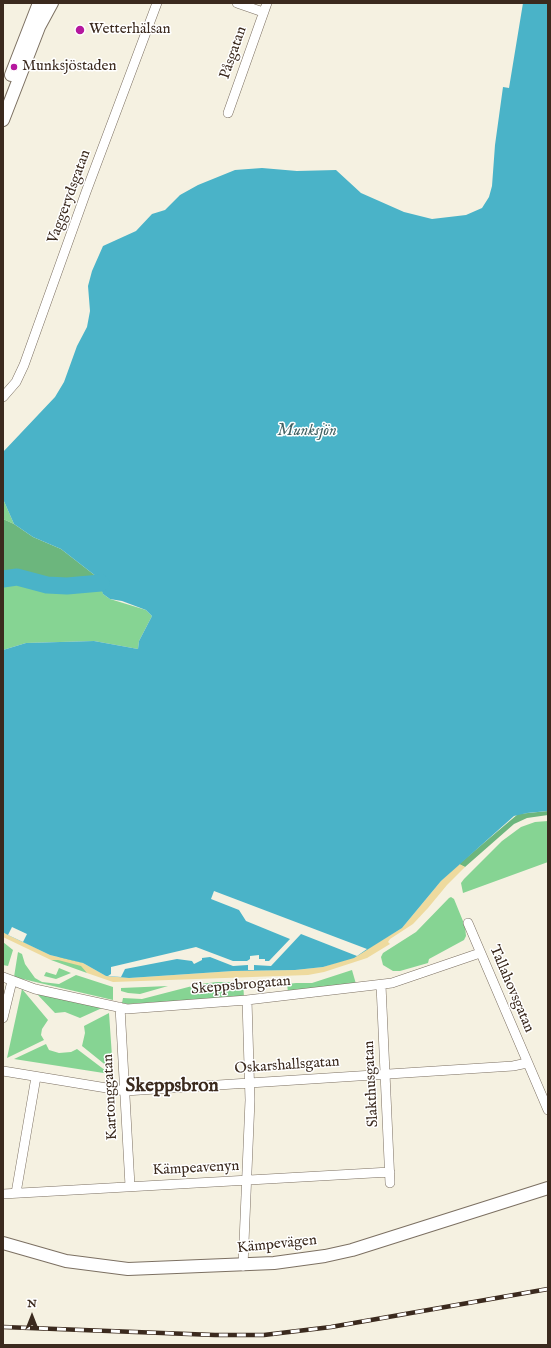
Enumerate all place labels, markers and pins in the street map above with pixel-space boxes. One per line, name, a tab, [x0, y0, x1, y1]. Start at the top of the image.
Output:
place label: Wetterhälsan	[89, 21, 170, 39]
marker: Wetterhälsan	[74, 24, 86, 36]
place label: Munksjöstaden	[22, 58, 116, 76]
marker: Munksjöstaden	[9, 62, 19, 72]

